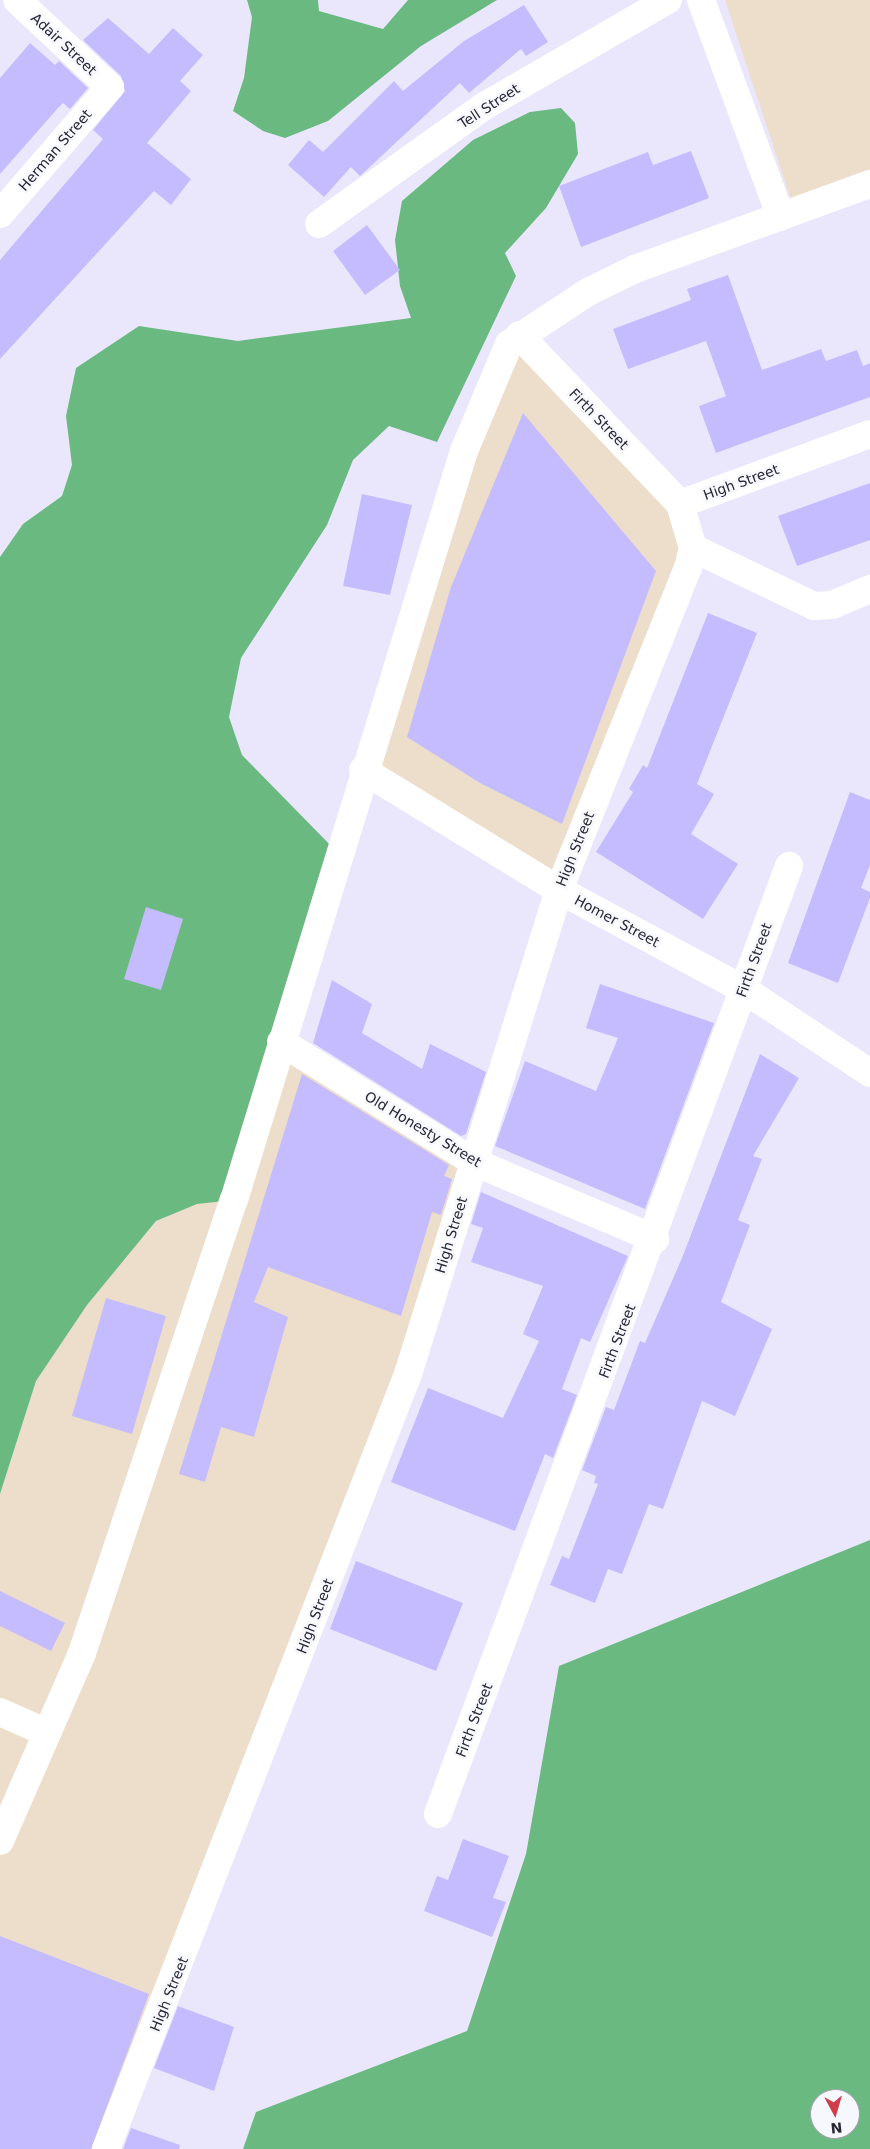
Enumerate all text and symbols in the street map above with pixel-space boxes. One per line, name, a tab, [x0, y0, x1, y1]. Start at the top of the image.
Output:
street label: Adair Street	[28, 9, 100, 79]
street label: Tell Street	[455, 80, 523, 132]
street label: Herman Street	[15, 106, 95, 194]
street label: Firth Street	[566, 385, 632, 453]
street label: High Street	[701, 461, 781, 503]
street label: High Street	[552, 809, 598, 889]
street label: Homer Street	[572, 891, 662, 951]
street label: Firth Street	[733, 920, 775, 1000]
street label: Old Honesty Street	[362, 1088, 484, 1170]
street label: High Street	[431, 1195, 471, 1275]
street label: Firth Street	[595, 1302, 639, 1380]
street label: High Street	[293, 1576, 337, 1656]
street label: Firth Street	[452, 1681, 496, 1759]
street label: High Street	[146, 1954, 192, 2034]
north arrow	[810, 2089, 860, 2139]
text: N	[830, 2119, 843, 2136]

